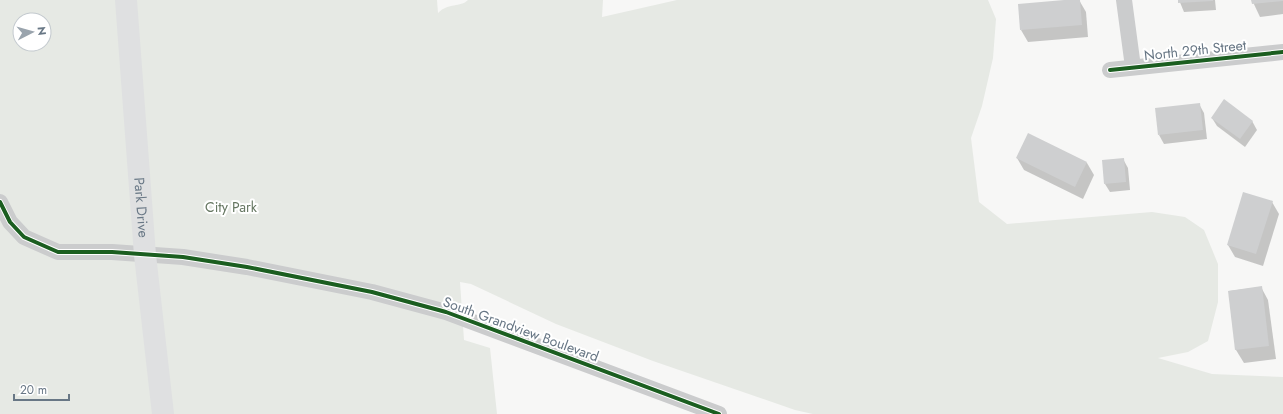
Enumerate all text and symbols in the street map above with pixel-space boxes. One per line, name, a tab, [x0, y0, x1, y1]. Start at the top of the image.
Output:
north arrow	[12, 12, 52, 52]
text: N	[34, 26, 50, 36]
street label: North 29th Street	[1143, 35, 1248, 65]
street label: Park Drive	[129, 177, 154, 238]
park label: City Park	[205, 197, 258, 217]
street label: South Grandview Boulevard	[440, 291, 602, 367]
scale bar	[14, 376, 69, 402]
text: 20 m	[20, 381, 47, 399]

